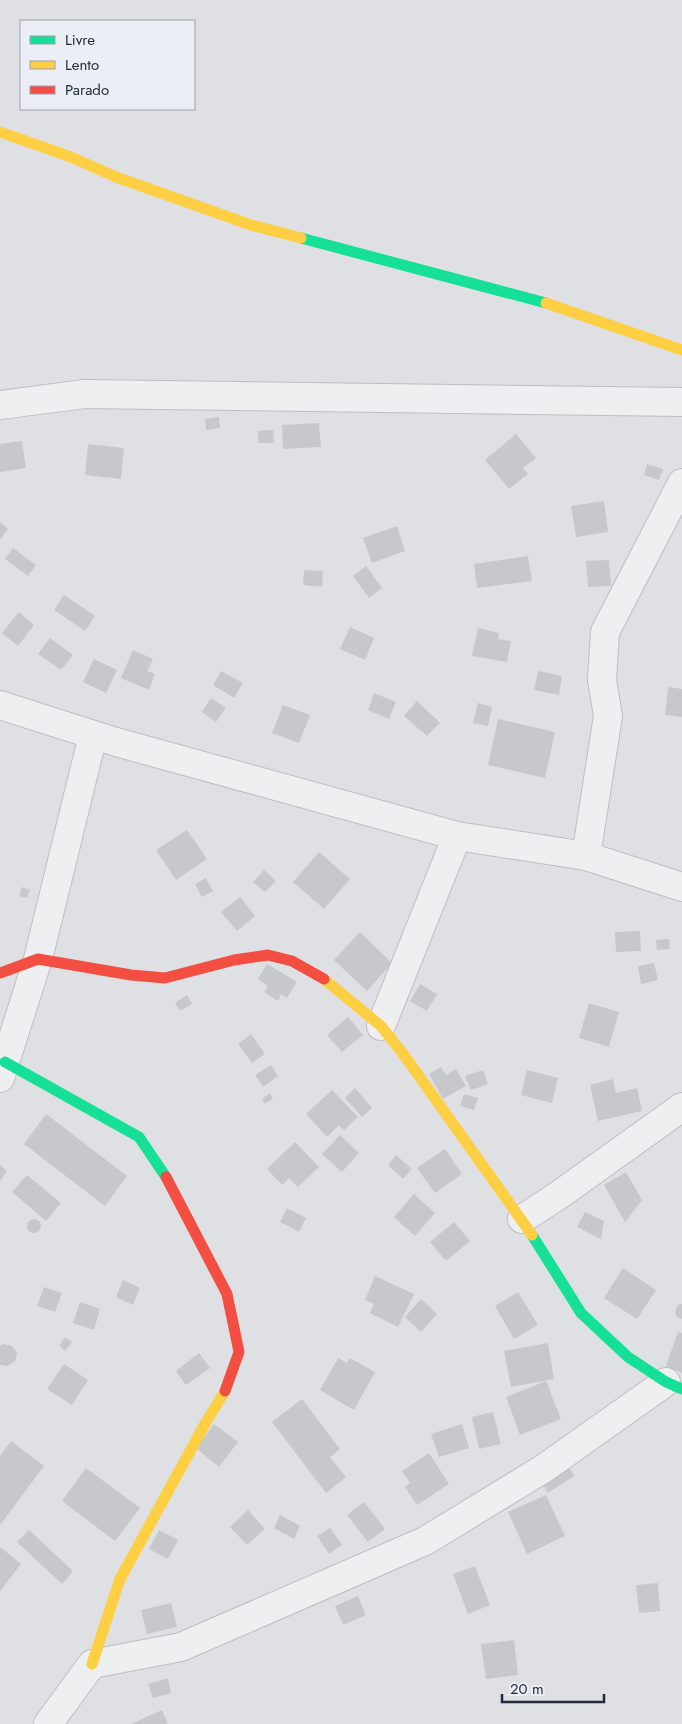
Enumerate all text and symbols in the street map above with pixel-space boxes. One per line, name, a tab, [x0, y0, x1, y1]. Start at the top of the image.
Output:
legend	[20, 20, 195, 110]
text: Livre	[65, 29, 95, 51]
text: Lento	[65, 54, 99, 76]
text: Parado	[65, 79, 109, 101]
scale bar	[502, 1672, 604, 1704]
text: 20 m	[510, 1678, 544, 1700]

